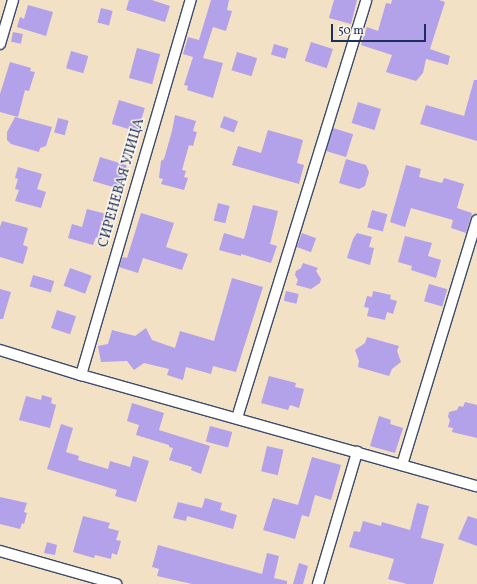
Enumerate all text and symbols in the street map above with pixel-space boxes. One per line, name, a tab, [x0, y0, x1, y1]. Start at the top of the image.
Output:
scale bar	[333, 16, 428, 42]
text: 50 m	[338, 23, 364, 39]
street label: СИРЕНЕВАЯ УЛИЦА	[96, 116, 148, 250]

